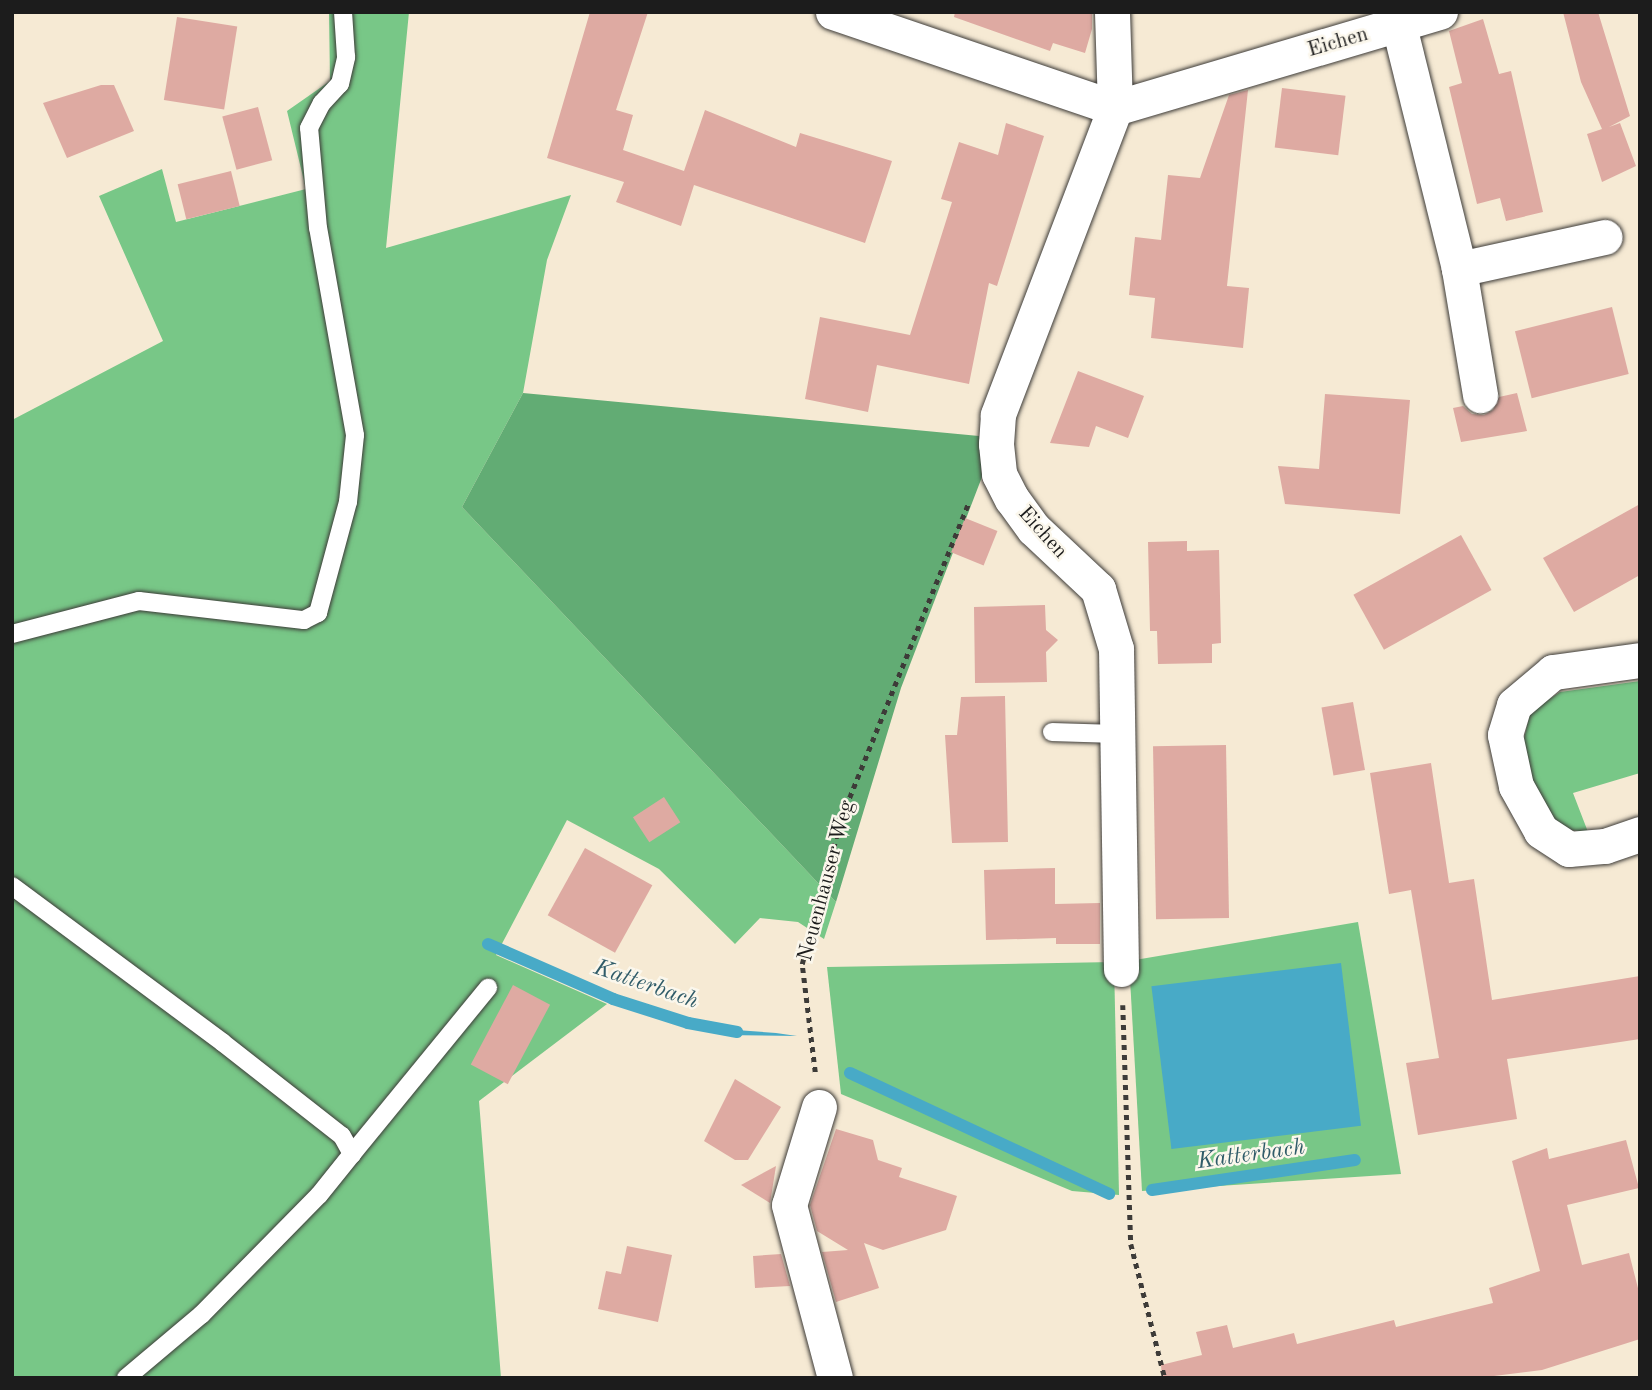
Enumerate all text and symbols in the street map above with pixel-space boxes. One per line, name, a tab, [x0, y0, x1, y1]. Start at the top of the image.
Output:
street label: Eichen	[1305, 22, 1371, 64]
street label: Eichen	[1012, 502, 1072, 564]
street label: Neuenhauser Weg	[793, 798, 861, 964]
water label: Katterbach	[590, 954, 702, 1016]
water label: Katterbach	[1195, 1134, 1307, 1176]

